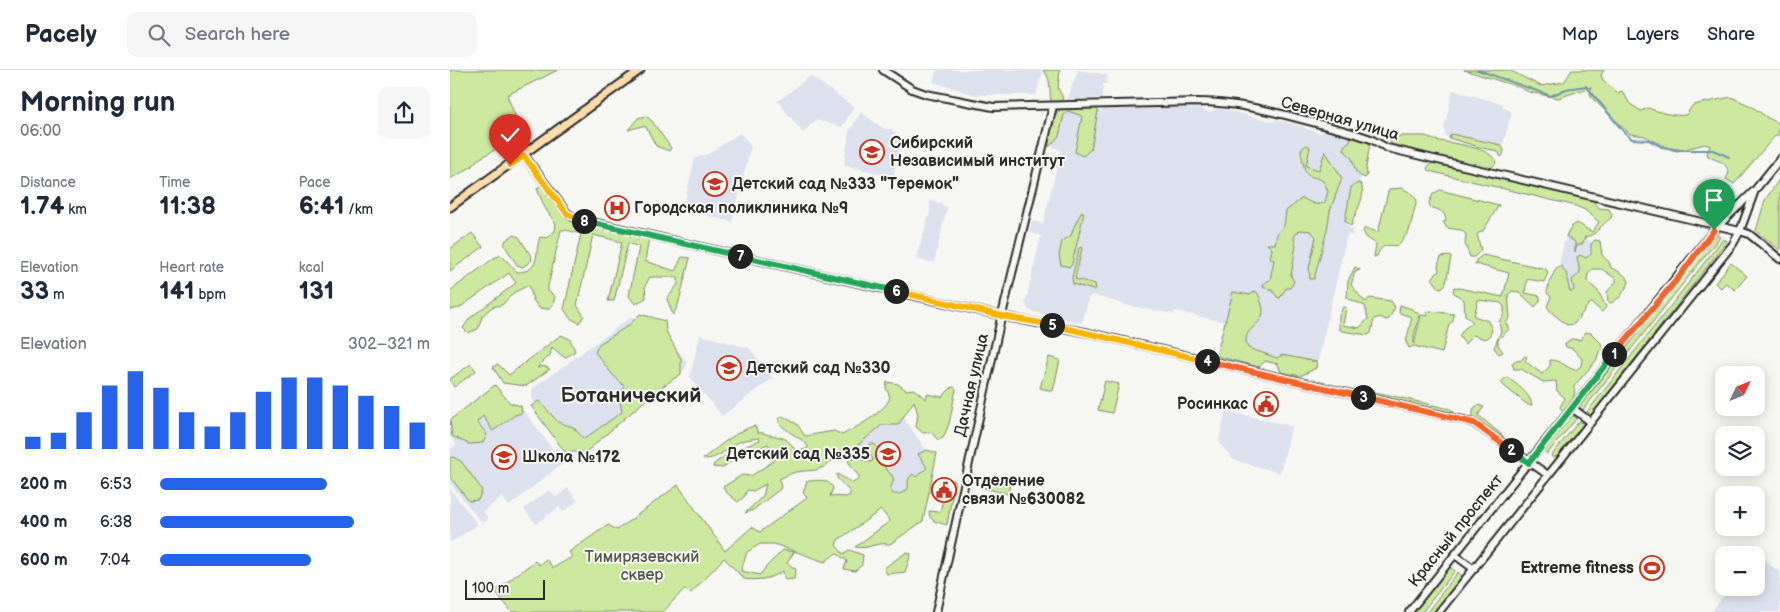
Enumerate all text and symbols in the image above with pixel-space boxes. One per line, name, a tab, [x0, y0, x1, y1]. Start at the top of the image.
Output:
search box	[127, 12, 477, 57]
text: Pacely	[25, 20, 97, 49]
icon: search	[145, 21, 173, 49]
text: Search here	[185, 23, 290, 46]
text: Map	[1562, 24, 1598, 45]
text: Layers	[1626, 24, 1679, 45]
text: Share	[1707, 24, 1755, 45]
text: Morning run	[20, 86, 175, 119]
button: share	[378, 87, 430, 139]
street label: Северная улица	[1279, 93, 1402, 145]
pin	[489, 114, 531, 165]
icon: check	[496, 121, 524, 149]
text: 06:00	[20, 122, 61, 141]
place label: Сибирский Независимый институт	[890, 134, 1065, 171]
school or university icon: Сибирский Независимый институт	[859, 139, 885, 165]
school or university icon: Детский сад №333 "Теремок"	[702, 171, 728, 197]
text: Distance	[20, 174, 76, 191]
text: Time	[159, 174, 190, 191]
text: Pace	[299, 174, 331, 191]
place label: Детский сад №333 "Теремок"	[732, 175, 959, 194]
pin	[1693, 179, 1735, 230]
icon: arrive	[1700, 186, 1728, 214]
text: 1.74	[20, 191, 65, 222]
text: 11:38	[159, 191, 216, 222]
text: 6:41	[299, 191, 345, 222]
hospital icon: Городская поликлиника №9	[604, 195, 630, 221]
place label: Городская поликлиника №9	[634, 199, 849, 218]
text: km	[65, 201, 87, 218]
text: /km	[345, 201, 373, 218]
pin: 8	[572, 208, 596, 234]
text: 8	[580, 213, 589, 230]
pin: 7	[728, 244, 752, 268]
text: 7	[737, 248, 744, 265]
text: Elevation	[20, 259, 78, 276]
text: Heart rate	[159, 259, 224, 276]
text: kcal	[299, 259, 324, 276]
text: 33	[20, 276, 49, 307]
text: 141	[159, 276, 195, 307]
text: 131	[299, 276, 334, 307]
pin: 6	[884, 278, 908, 304]
text: 6	[892, 283, 901, 300]
text: m	[49, 286, 65, 303]
text: bpm	[195, 286, 226, 303]
pin: 5	[1040, 312, 1064, 338]
text: 5	[1048, 317, 1057, 334]
street label: Дачная улица	[951, 331, 993, 438]
text: Elevation	[20, 335, 87, 354]
text: 302–321 m	[348, 335, 430, 354]
pin: 1	[1602, 342, 1626, 366]
text: 1	[1612, 346, 1617, 363]
pin: 4	[1194, 348, 1220, 374]
text: 4	[1203, 353, 1212, 370]
school or university icon: Детский сад №330	[716, 355, 742, 381]
place label: Детский сад №330	[746, 359, 891, 378]
north arrow	[1715, 366, 1765, 416]
map controls	[1715, 366, 1765, 596]
district label: Ботанический	[561, 383, 701, 408]
pin: 3	[1350, 384, 1376, 410]
text: 3	[1359, 389, 1368, 406]
public building icon: Росинкас	[1253, 391, 1279, 417]
place label: Росинкас	[1177, 395, 1248, 414]
button: layers	[1715, 426, 1765, 476]
pin: 2	[1498, 438, 1524, 462]
school or university icon: Детский сад №335	[875, 441, 901, 467]
text: 2	[1507, 442, 1516, 459]
school or university icon: Школа №172	[491, 444, 517, 470]
place label: Детский сад №335	[726, 445, 870, 464]
place label: Школа №172	[522, 448, 621, 467]
street label: Красный проспект	[1405, 470, 1508, 591]
place label: Отделение связи №630082	[962, 472, 1085, 509]
text: 200 m	[20, 475, 67, 494]
text: 6:53	[100, 475, 132, 494]
public building icon: Отделение связи №630082	[931, 477, 957, 503]
button: +	[1715, 486, 1765, 536]
text: 400 m	[20, 513, 67, 532]
text: 6:38	[100, 513, 132, 532]
button: −	[1715, 546, 1765, 596]
park label: Тимирязевский сквер	[584, 548, 700, 585]
text: 600 m	[20, 551, 68, 570]
text: 7:04	[100, 551, 130, 570]
sports icon: Extreme fitness	[1639, 555, 1665, 581]
place label: Extreme fitness	[1520, 559, 1634, 578]
scale bar	[465, 577, 545, 600]
text: 100 m	[472, 580, 509, 597]

